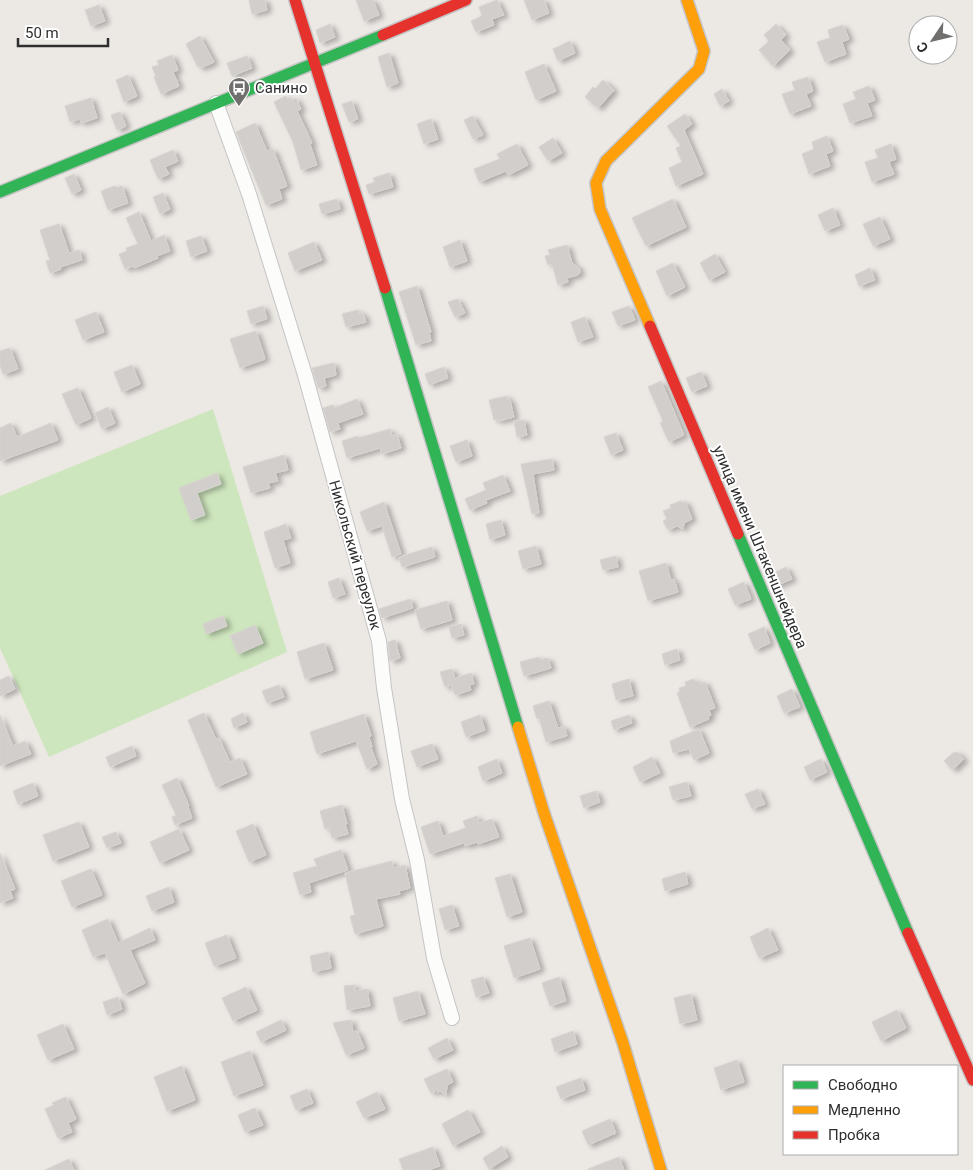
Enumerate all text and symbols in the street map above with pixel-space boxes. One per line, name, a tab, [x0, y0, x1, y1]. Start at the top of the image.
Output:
scale bar	[18, 15, 108, 47]
north arrow	[908, 15, 958, 65]
text: 50 m	[25, 24, 59, 42]
text: С	[913, 39, 932, 56]
bus stop icon: Санино	[227, 76, 251, 107]
place label: Санино	[255, 79, 307, 97]
street label: улица имени Штакеншнейдера	[709, 443, 811, 651]
street label: Никольский переулок	[325, 478, 385, 632]
legend	[783, 1065, 958, 1155]
text: Свободно	[828, 1076, 897, 1094]
text: Медленно	[828, 1101, 901, 1119]
text: Пробка	[828, 1126, 880, 1144]

